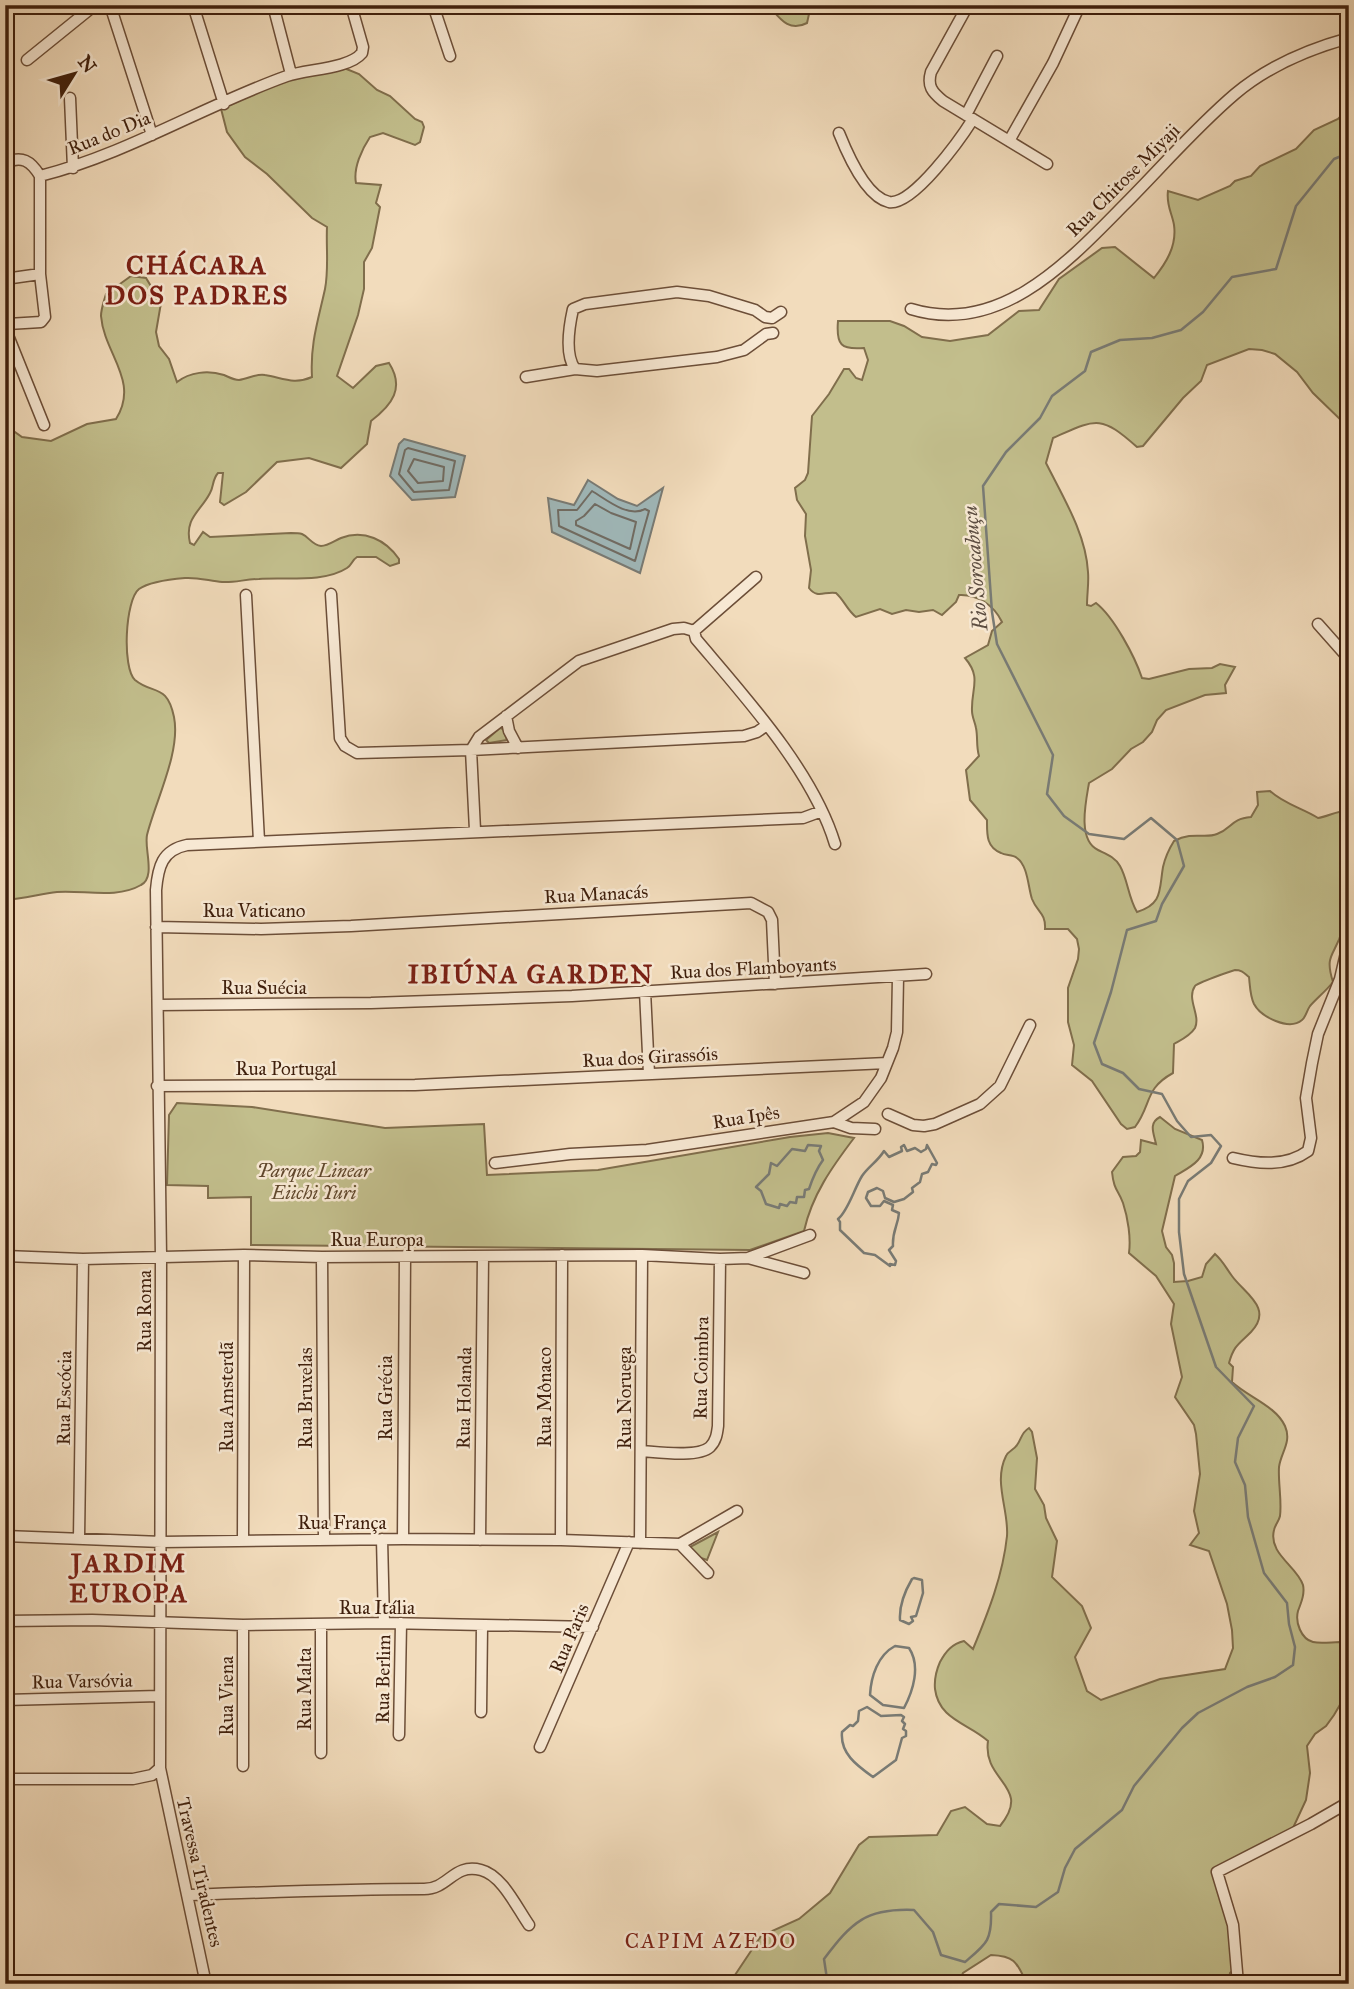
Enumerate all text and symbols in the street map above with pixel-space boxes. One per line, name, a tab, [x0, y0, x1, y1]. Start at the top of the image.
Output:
north arrow	[38, 38, 108, 108]
text: N	[73, 51, 101, 77]
street label: Rua do Dia	[64, 106, 155, 160]
street label: Rua Chitose Miyaji	[1062, 119, 1184, 241]
district label: CHÁCARA DOS PADRES	[105, 249, 289, 311]
water label: Rio Sorocabuçu	[957, 504, 994, 633]
street label: Rua Manacás	[543, 880, 649, 908]
street label: Rua Vaticano	[202, 899, 306, 922]
street label: Rua dos Flamboyants	[669, 952, 837, 984]
district label: IBIÚNA GARDEN	[408, 958, 654, 990]
street label: Rua Suécia	[221, 976, 308, 999]
street label: Rua dos Girassóis	[582, 1042, 718, 1072]
street label: Rua Portugal	[235, 1057, 338, 1081]
street label: Rua Ipês	[711, 1100, 781, 1134]
park label: Parque Linear Eiichi Yuri	[257, 1159, 372, 1204]
street label: Rua Europa	[330, 1228, 425, 1251]
street label: Rua Roma	[133, 1269, 156, 1352]
street label: Rua Coimbra	[689, 1315, 713, 1420]
street label: Rua Amsterdã	[215, 1341, 238, 1452]
street label: Rua Holanda	[452, 1346, 476, 1449]
street label: Rua Mônaco	[533, 1346, 556, 1447]
street label: Rua Noruega	[613, 1346, 637, 1450]
street label: Rua Bruxelas	[294, 1347, 317, 1449]
street label: Rua Escócia	[52, 1349, 76, 1446]
street label: Rua Grécia	[374, 1354, 397, 1441]
street label: Rua França	[298, 1511, 387, 1534]
district label: JARDIM EUROPA	[68, 1547, 189, 1609]
street label: Rua Itália	[339, 1596, 416, 1619]
street label: Rua Paris	[544, 1600, 594, 1676]
street label: Rua Berlim	[371, 1634, 395, 1724]
street label: Rua Malta	[293, 1647, 316, 1730]
street label: Rua Viena	[215, 1655, 238, 1736]
street label: Rua Varsóvia	[31, 1669, 134, 1693]
street label: Travessa Tiradentes	[172, 1795, 228, 1949]
district label: CAPIM AZEDO	[625, 1928, 797, 1954]

